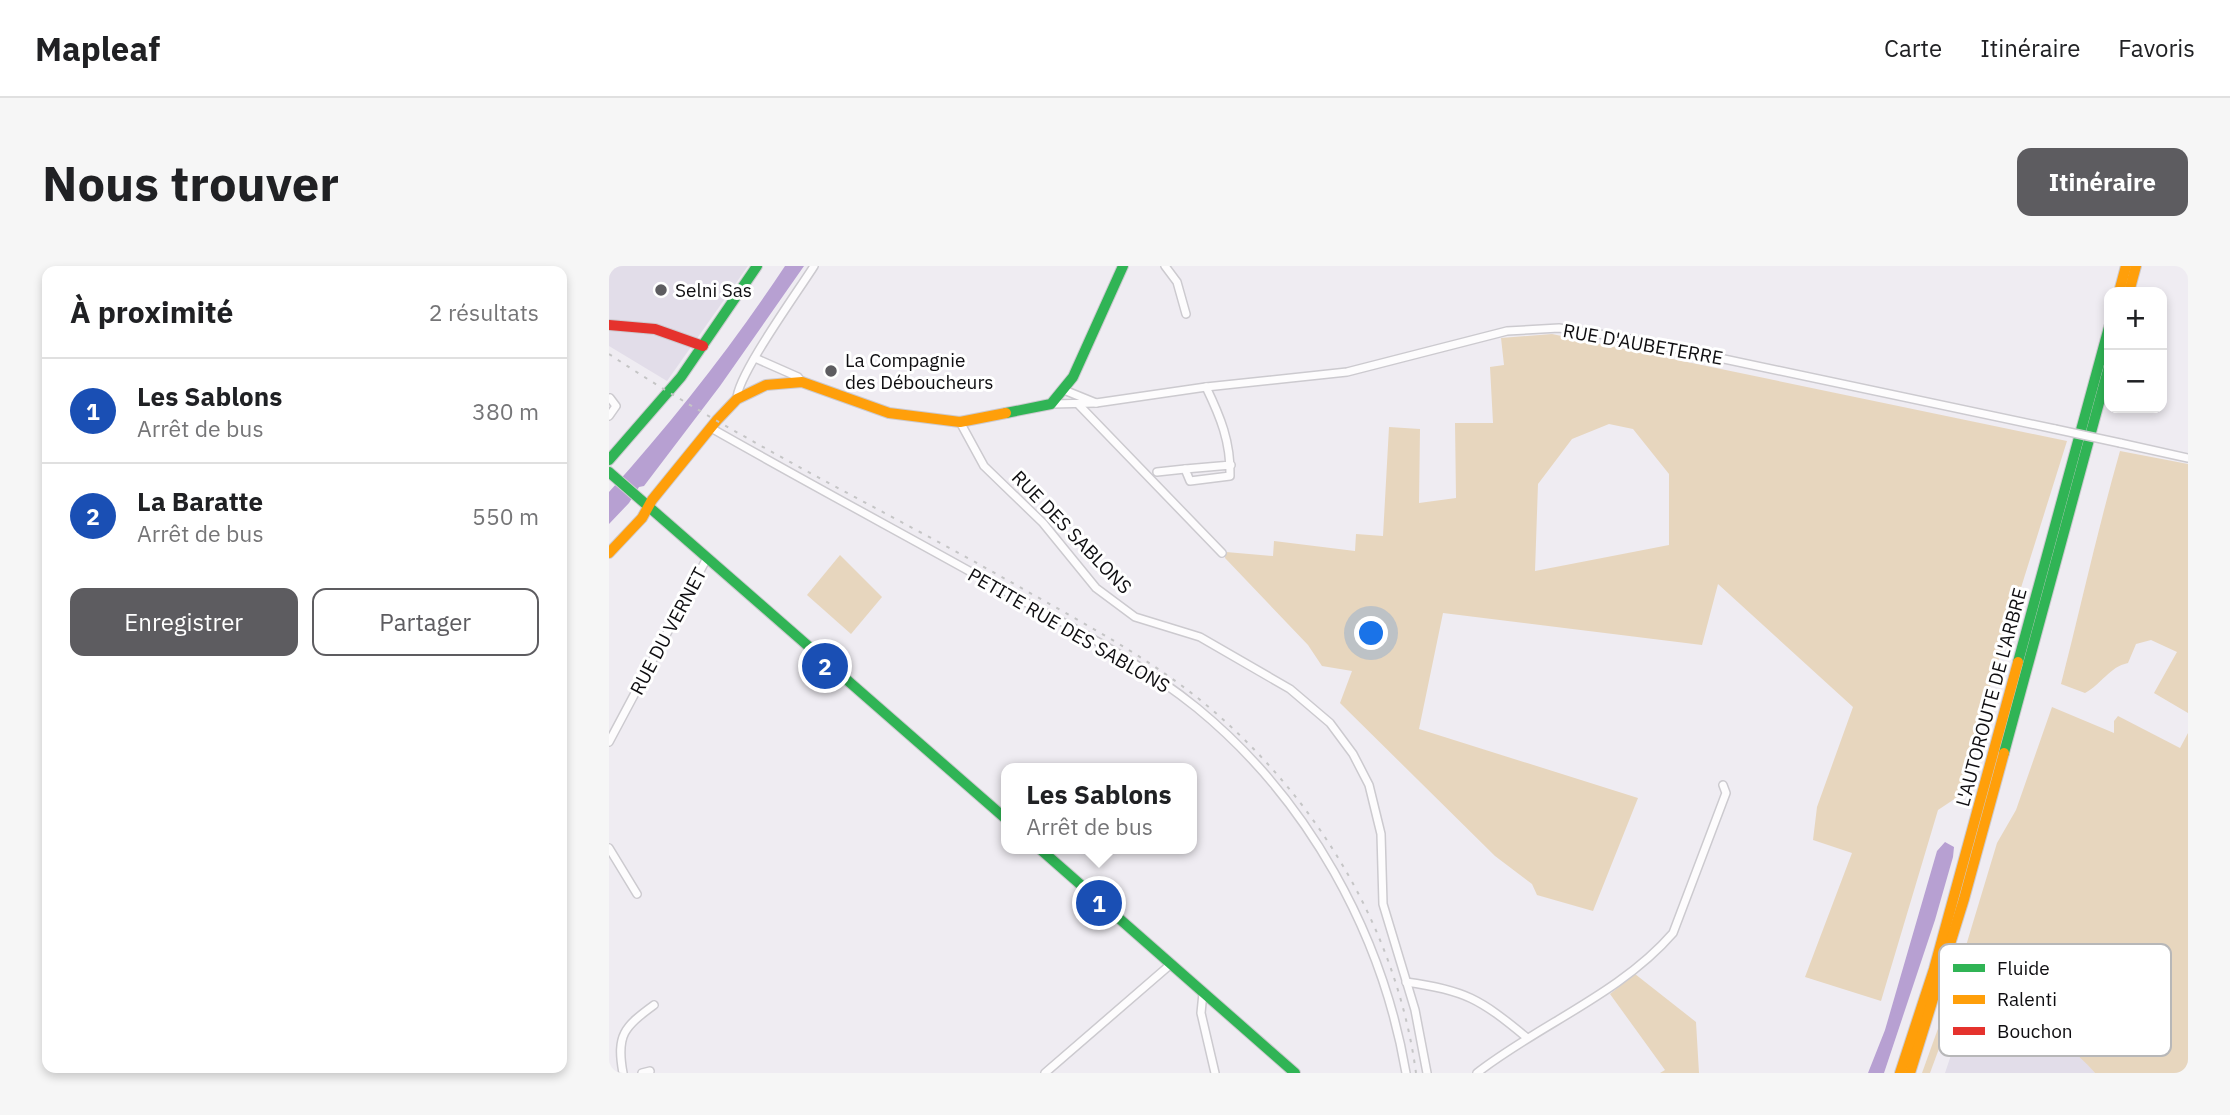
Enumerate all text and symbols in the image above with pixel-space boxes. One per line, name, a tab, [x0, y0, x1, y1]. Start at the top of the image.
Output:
text: Mapleaf	[35, 27, 160, 70]
text: Carte	[1884, 32, 1942, 64]
text: Itinéraire	[1980, 32, 2080, 64]
text: Favoris	[2118, 32, 2195, 64]
button: Itinéraire	[2017, 148, 2188, 216]
text: Nous trouver	[42, 151, 339, 214]
place label: Selni Sas	[675, 278, 752, 302]
marker: Selni Sas	[653, 282, 669, 298]
map controls	[2104, 287, 2167, 413]
button: +	[2104, 287, 2167, 350]
text: À proximité	[70, 292, 233, 331]
text: 2 résultats	[429, 297, 539, 327]
street label: RUE D'AUBETERRE	[1561, 318, 1725, 370]
place label: La Compagnie des Déboucheurs	[845, 348, 994, 394]
button: −	[2104, 350, 2167, 413]
marker: La Compagnie des Déboucheurs	[823, 363, 839, 379]
text: Les Sablons	[137, 379, 282, 413]
text: 1	[86, 396, 100, 426]
text: 380 m	[472, 396, 539, 426]
text: Arrêt de bus	[137, 413, 264, 443]
street label: RUE DES SABLONS	[1007, 465, 1137, 599]
text: La Baratte	[137, 484, 263, 518]
text: 2	[86, 501, 100, 531]
text: 550 m	[472, 501, 539, 531]
text: Arrêt de bus	[137, 518, 264, 548]
street label: PETITE RUE DES SABLONS	[964, 562, 1174, 698]
street label: RUE DU VERNET	[624, 563, 712, 699]
street label: L'AUTOROUTE DE L'ARBRE	[1950, 585, 2032, 809]
button: Enregistrer	[70, 588, 298, 656]
button: Partager	[312, 588, 539, 656]
your location	[1354, 616, 1388, 650]
pin: 2	[802, 640, 848, 692]
popup	[1001, 763, 1197, 854]
text: Les Sablons	[1026, 777, 1172, 811]
text: Arrêt de bus	[1026, 811, 1153, 841]
pin: 1	[1076, 877, 1122, 929]
legend	[1939, 944, 2171, 1056]
text: Fluide	[1997, 956, 2050, 980]
text: Ralenti	[1997, 987, 2057, 1011]
text: Bouchon	[1997, 1019, 2073, 1043]

